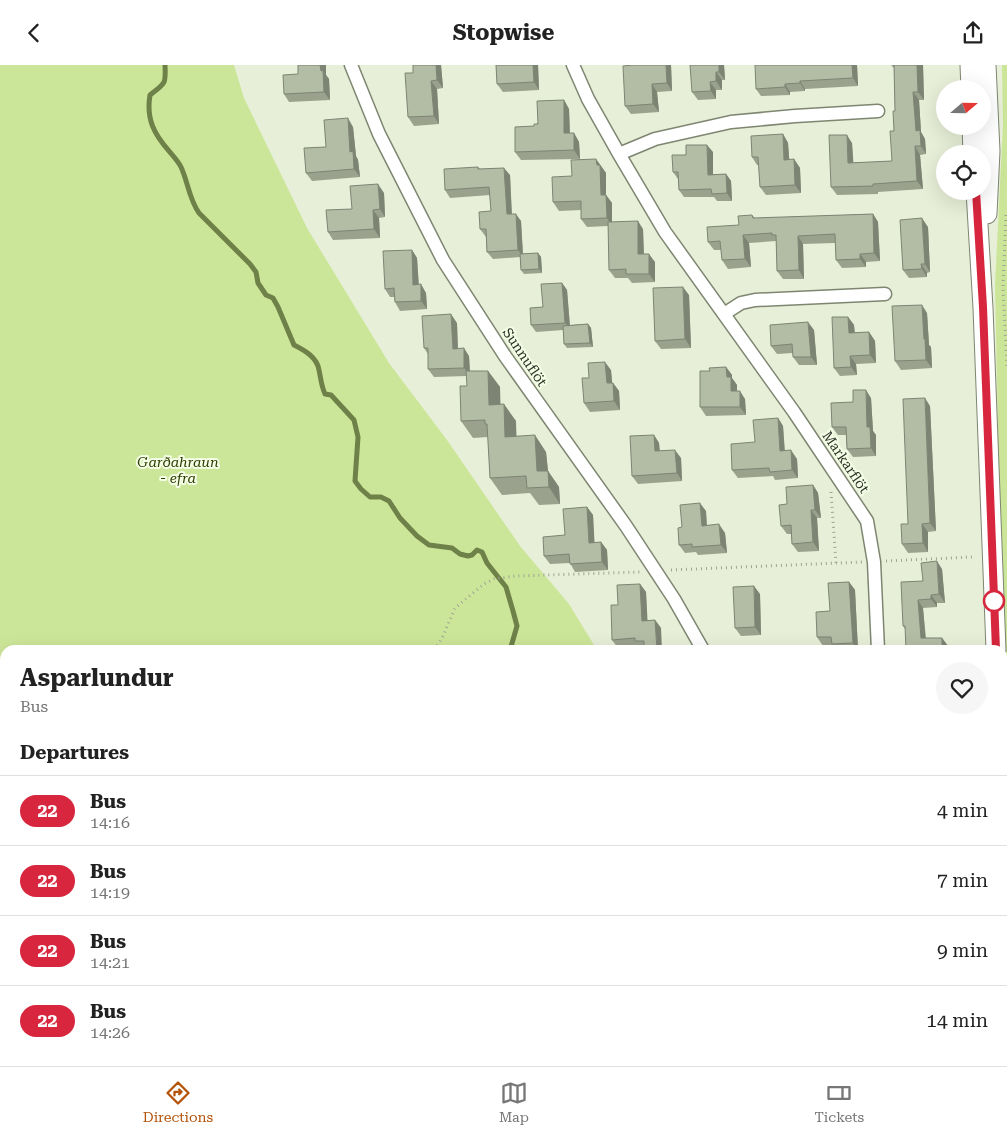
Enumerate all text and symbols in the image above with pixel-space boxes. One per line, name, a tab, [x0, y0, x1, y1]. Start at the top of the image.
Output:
icon: back	[20, 19, 48, 47]
icon: share	[959, 19, 987, 47]
text: Stopwise	[453, 20, 554, 45]
north arrow	[936, 80, 991, 135]
map controls	[936, 80, 991, 200]
button: locate	[936, 145, 991, 200]
street label: Sunnuflöt	[500, 325, 550, 389]
street label: Markarflöt	[819, 428, 873, 496]
park label: Garðahraun - efra	[137, 454, 219, 486]
unlabelled marker	[983, 590, 1005, 612]
button: heart	[936, 662, 988, 714]
text: Asparlundur	[20, 664, 174, 692]
text: Bus	[20, 697, 48, 716]
text: Departures	[20, 741, 129, 764]
text: Bus	[90, 790, 126, 813]
text: 4 min	[937, 799, 988, 822]
text: 22	[37, 800, 58, 821]
text: 14:16	[90, 813, 130, 832]
text: Bus	[90, 860, 126, 883]
text: 7 min	[937, 869, 988, 892]
text: 22	[37, 870, 58, 891]
text: 14:19	[90, 883, 130, 902]
text: Bus	[90, 930, 126, 953]
text: 9 min	[937, 939, 988, 962]
text: 22	[37, 940, 58, 961]
text: 14:21	[90, 953, 130, 972]
text: Bus	[90, 1000, 126, 1023]
text: 14 min	[926, 1009, 988, 1032]
text: 22	[37, 1010, 58, 1031]
text: 14:26	[90, 1023, 130, 1042]
tab: Directions	[143, 1079, 213, 1125]
tab: Map	[499, 1079, 529, 1125]
tab: Tickets	[815, 1079, 864, 1125]

